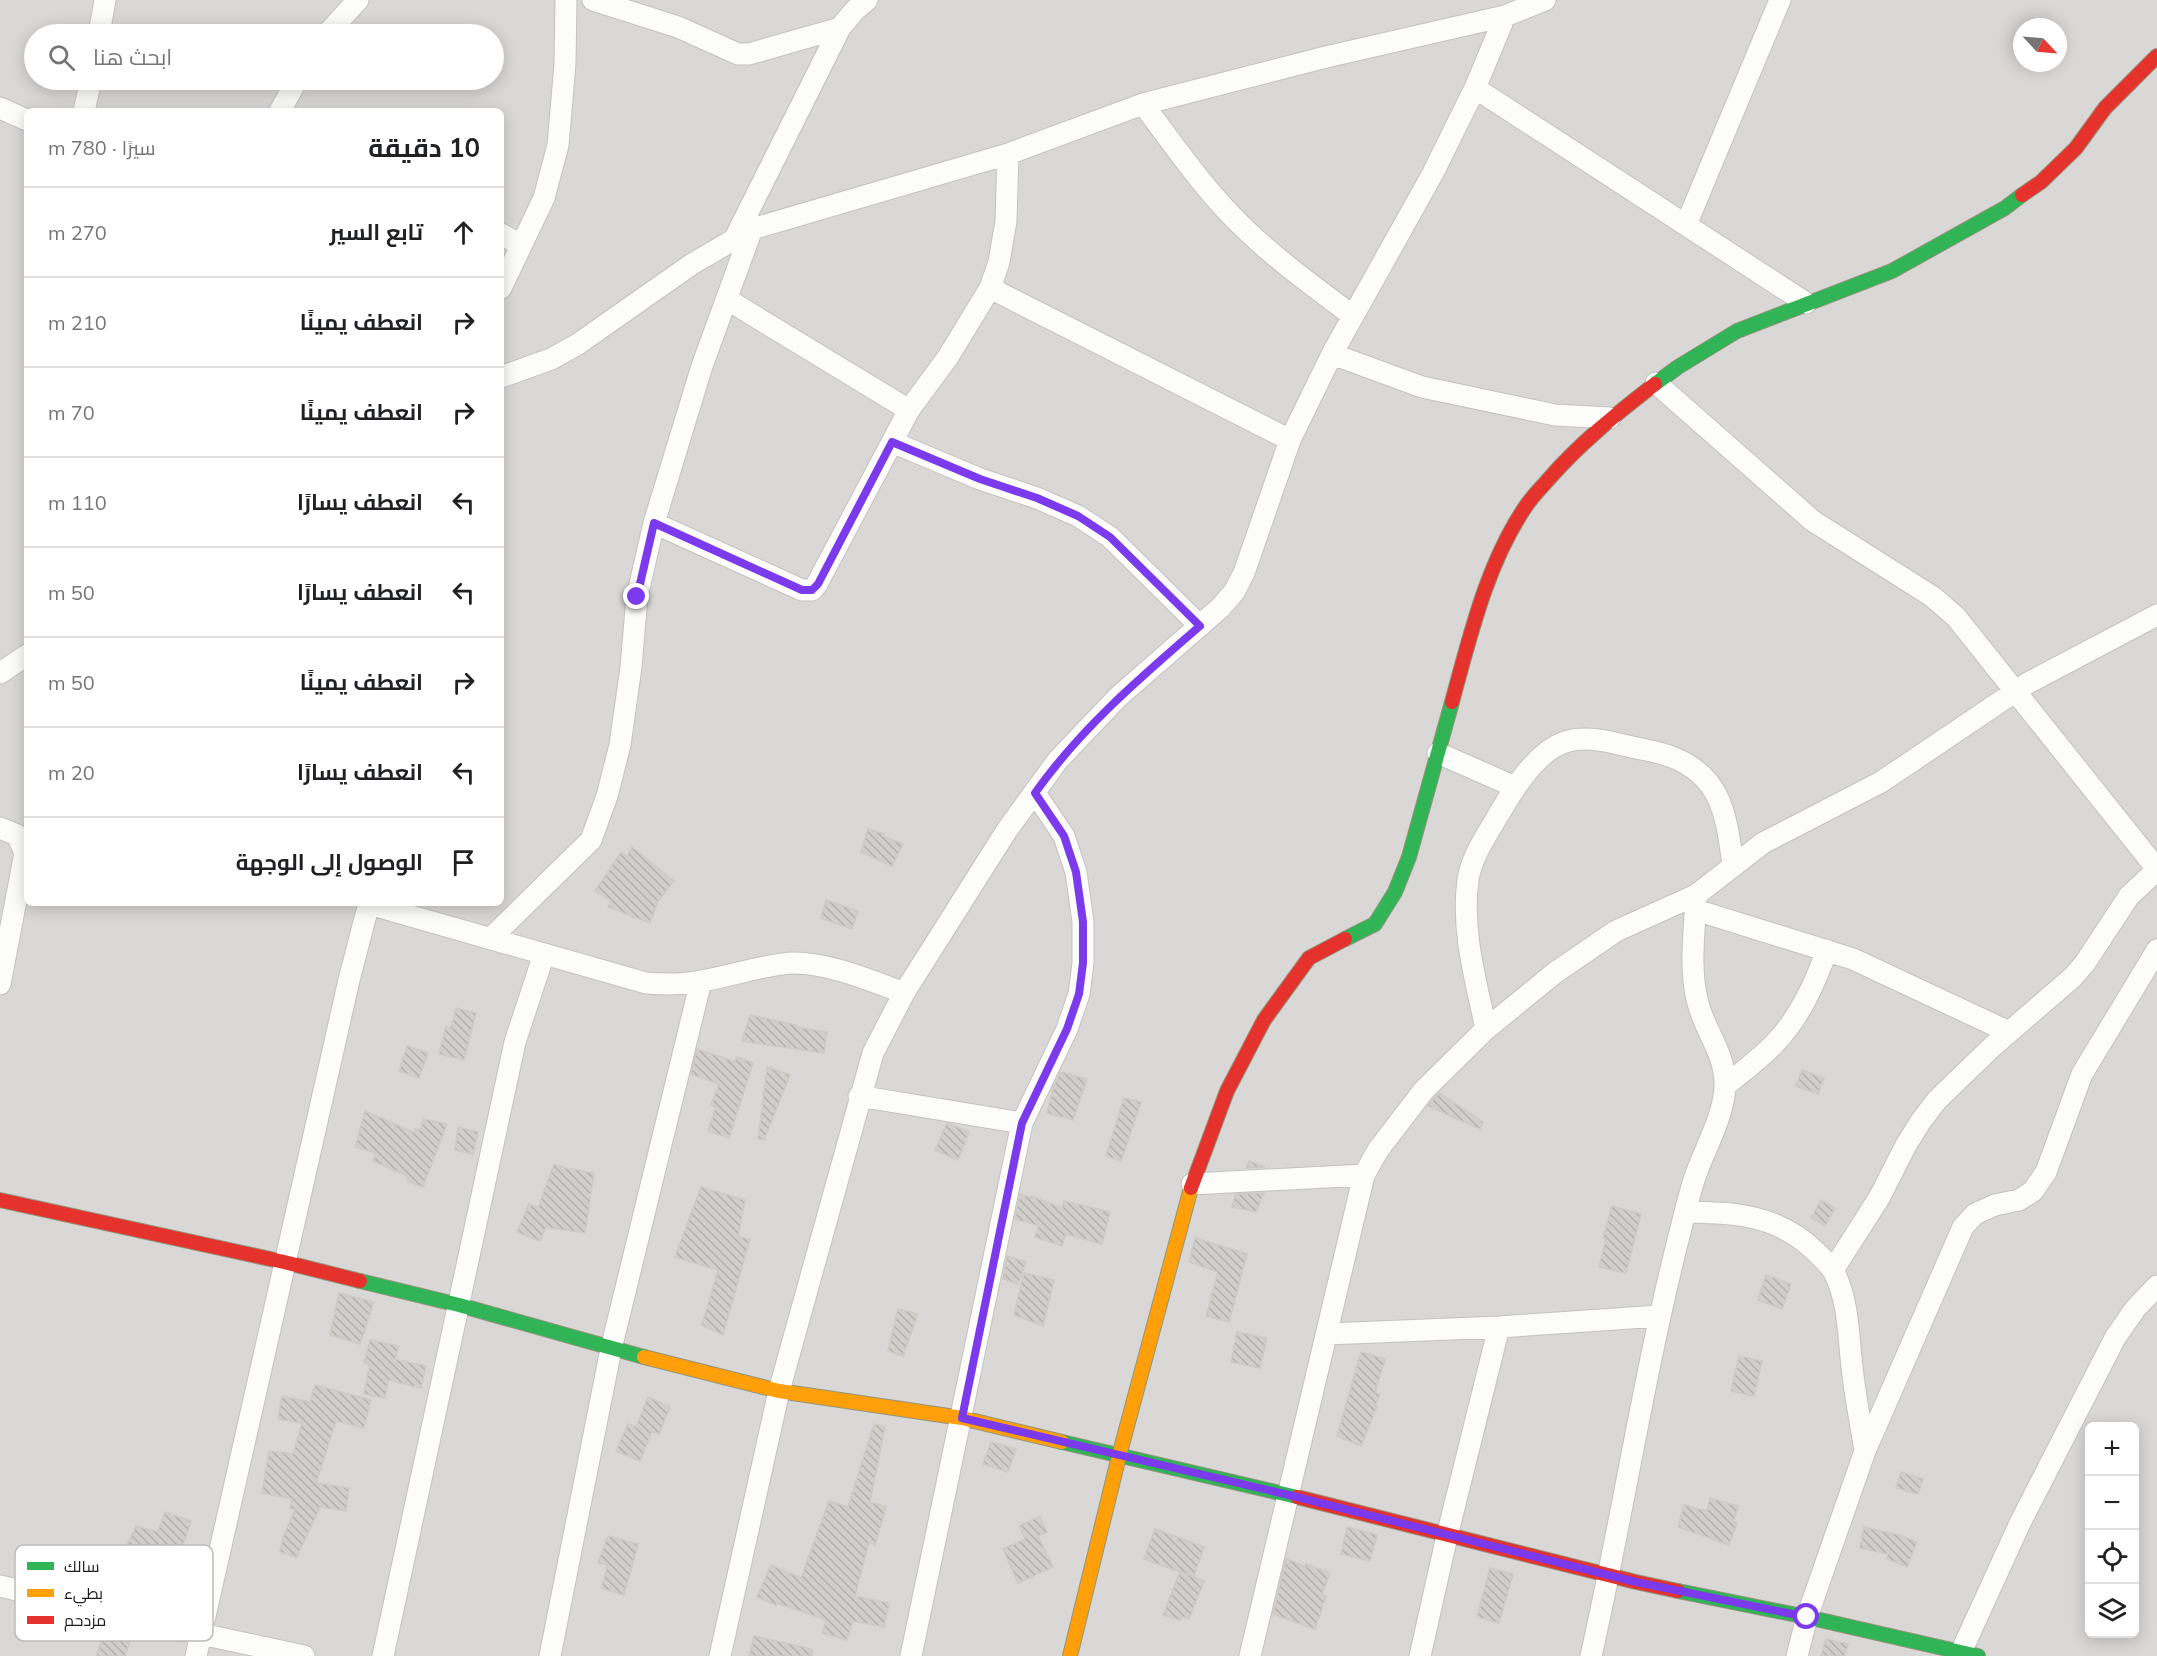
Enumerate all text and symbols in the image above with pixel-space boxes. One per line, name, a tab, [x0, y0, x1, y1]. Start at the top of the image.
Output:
north arrow	[2013, 18, 2067, 72]
search box	[24, 24, 504, 90]
icon: search	[45, 41, 78, 74]
text: ابحث هنا	[93, 43, 172, 71]
text: 10 دقيقة	[368, 131, 480, 164]
text: سيرًا · 780 m	[48, 135, 156, 160]
icon: ahead	[447, 216, 480, 249]
text: تابع السير	[329, 218, 423, 246]
text: 270 m	[48, 220, 107, 245]
icon: right	[447, 306, 480, 339]
text: انعطف يمينًا	[300, 308, 423, 336]
text: 210 m	[48, 310, 107, 335]
icon: right	[447, 396, 480, 429]
text: انعطف يمينًا	[300, 398, 423, 426]
text: 70 m	[48, 400, 95, 425]
icon: left	[447, 486, 480, 519]
text: انعطف يسارًا	[297, 488, 423, 516]
text: 110 m	[48, 490, 107, 515]
icon: left	[447, 576, 480, 609]
text: انعطف يسارًا	[297, 578, 423, 606]
text: 50 m	[48, 580, 95, 605]
route end	[623, 583, 649, 609]
icon: right	[447, 666, 480, 699]
text: انعطف يمينًا	[300, 668, 423, 696]
text: 50 m	[48, 670, 95, 695]
icon: left	[447, 756, 480, 789]
text: انعطف يسارًا	[297, 758, 423, 786]
text: 20 m	[48, 760, 95, 785]
icon: arrive	[447, 846, 480, 879]
text: الوصول إلى الوجهة	[236, 848, 423, 876]
map controls	[2085, 1422, 2139, 1638]
button: +	[2085, 1422, 2139, 1476]
button: −	[2085, 1476, 2139, 1530]
button: locate	[2085, 1530, 2139, 1584]
legend	[15, 1545, 213, 1641]
text: سالك	[64, 1556, 99, 1576]
text: بطيء	[64, 1583, 103, 1607]
button: layers	[2085, 1584, 2139, 1638]
route start	[1793, 1603, 1819, 1629]
text: مزدحم	[64, 1610, 106, 1632]

